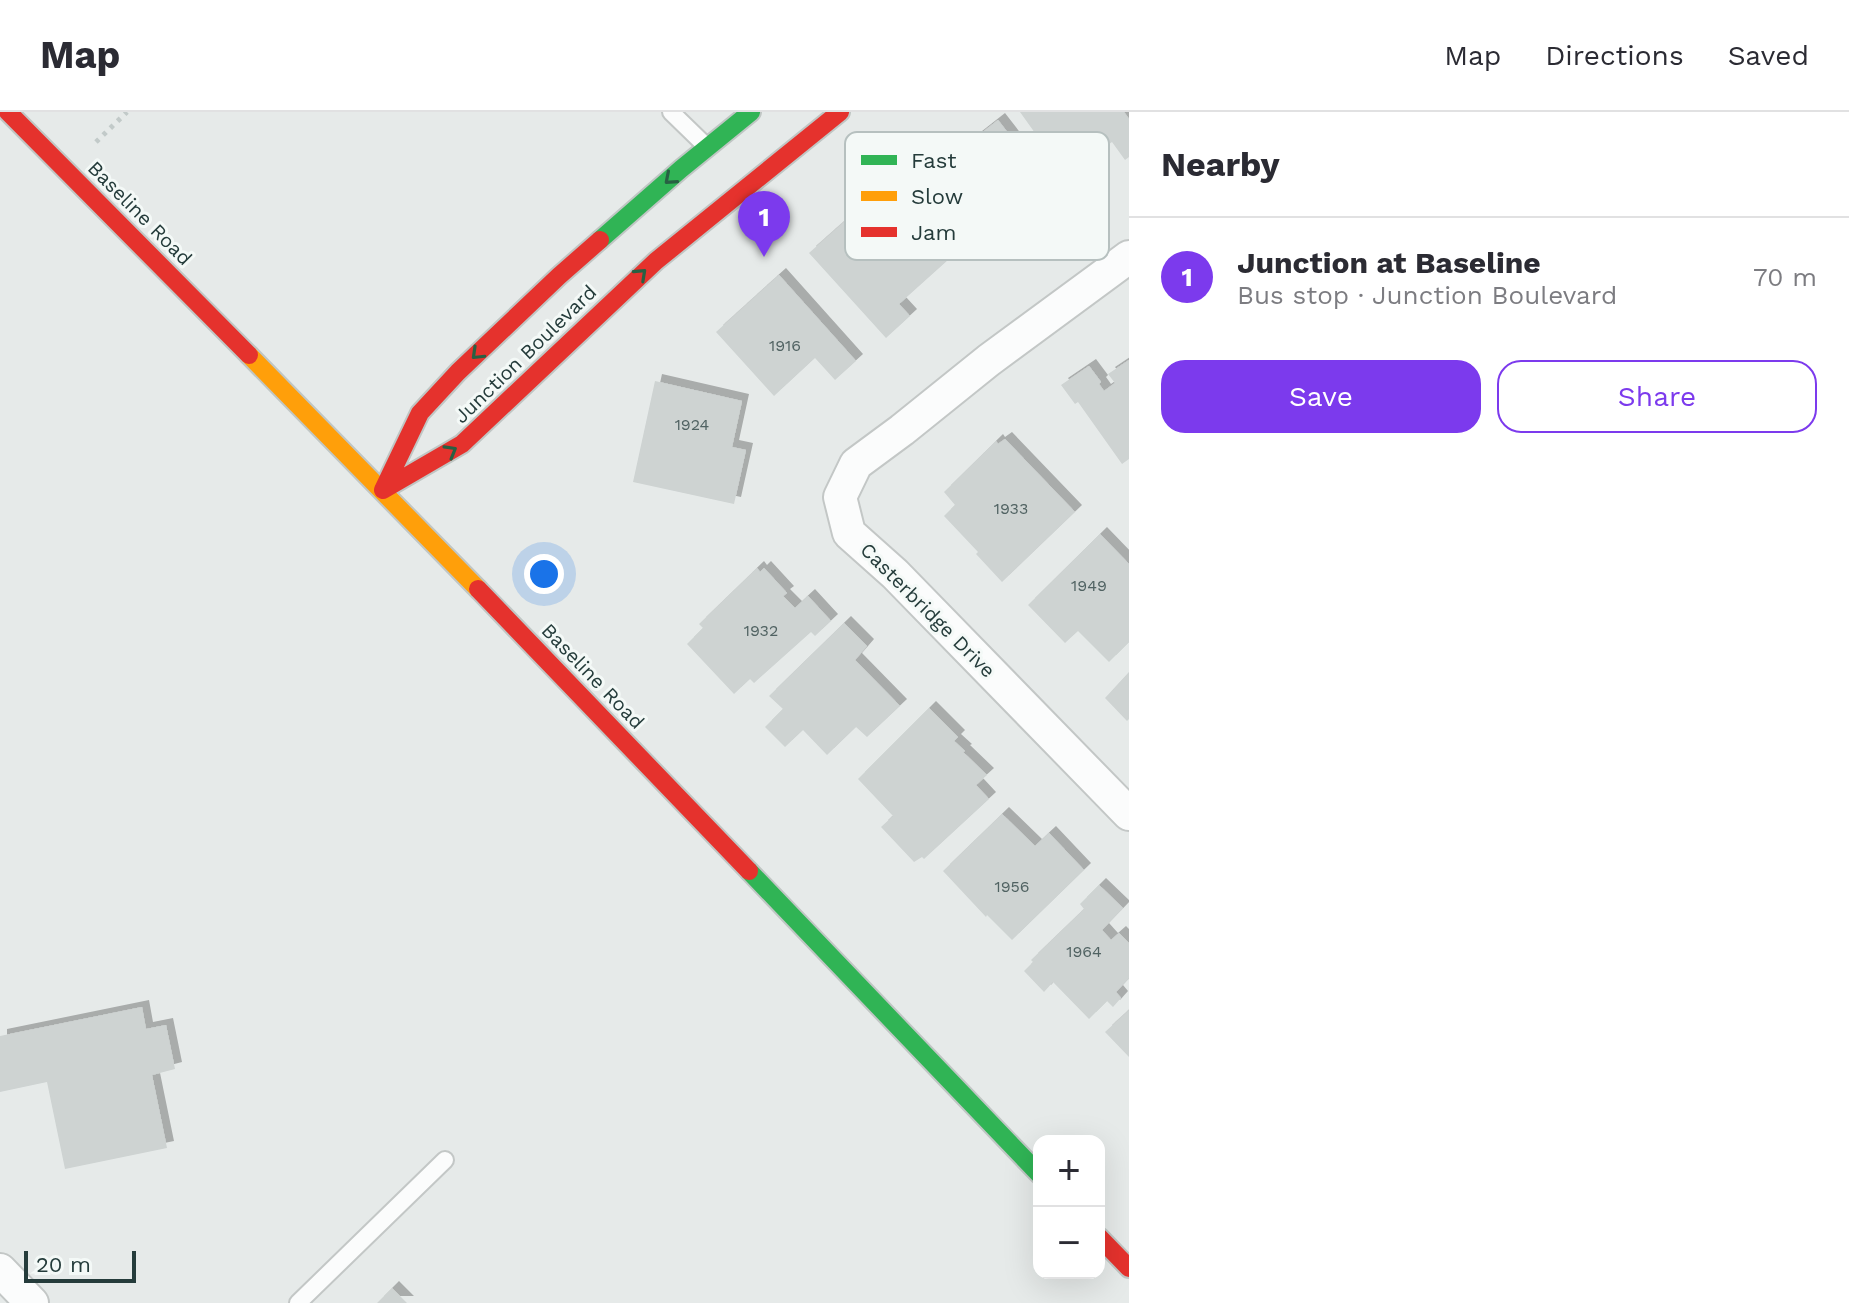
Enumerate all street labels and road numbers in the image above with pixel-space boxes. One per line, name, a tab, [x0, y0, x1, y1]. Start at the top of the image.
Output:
street label: Baseline Road	[83, 156, 197, 270]
street label: Junction Boulevard	[449, 280, 601, 428]
street label: Casterbridge Drive	[856, 538, 1000, 682]
street label: Baseline Road	[537, 618, 649, 734]

